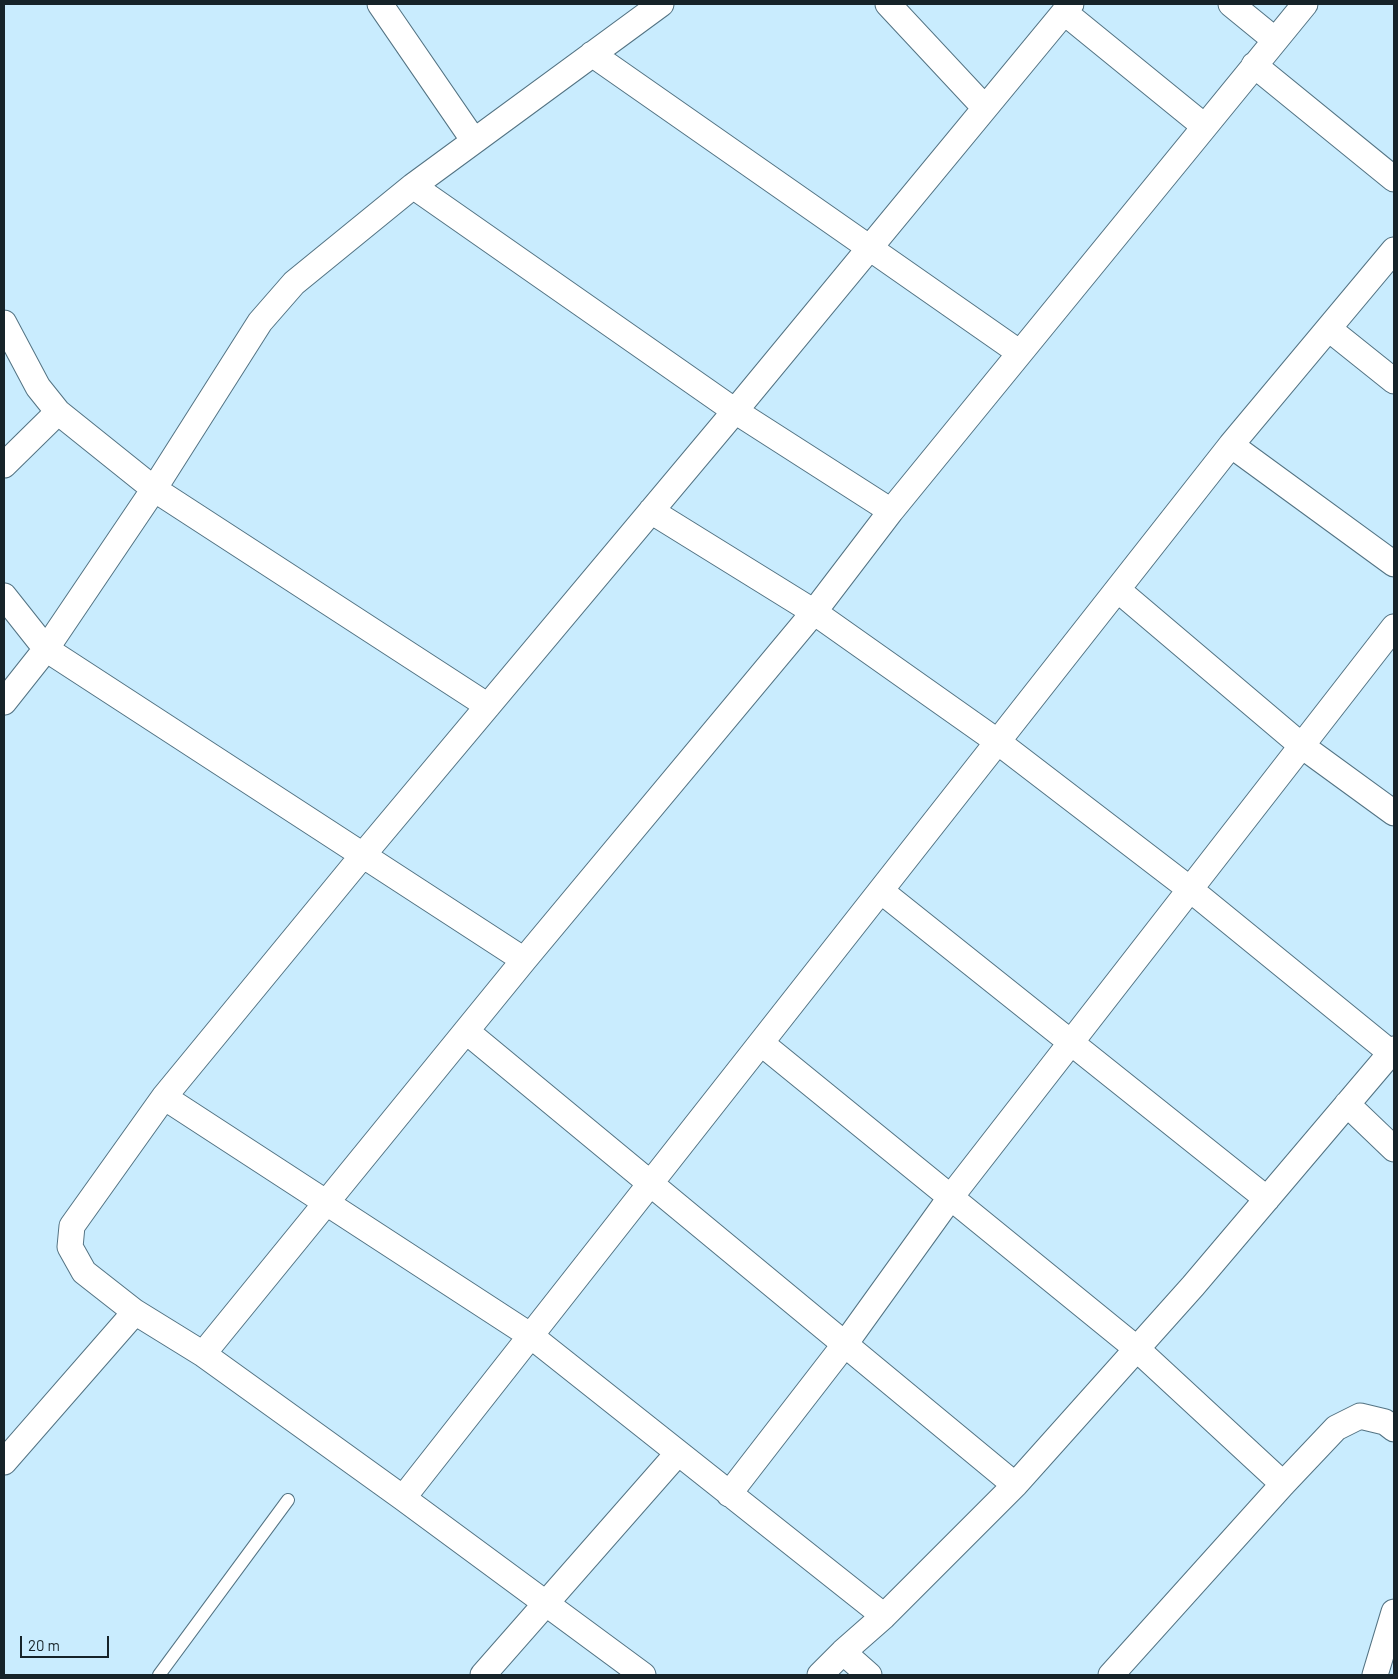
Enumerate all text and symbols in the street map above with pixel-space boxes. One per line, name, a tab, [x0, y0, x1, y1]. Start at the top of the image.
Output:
scale bar	[22, 1626, 111, 1658]
text: 20 m	[28, 1636, 60, 1654]

